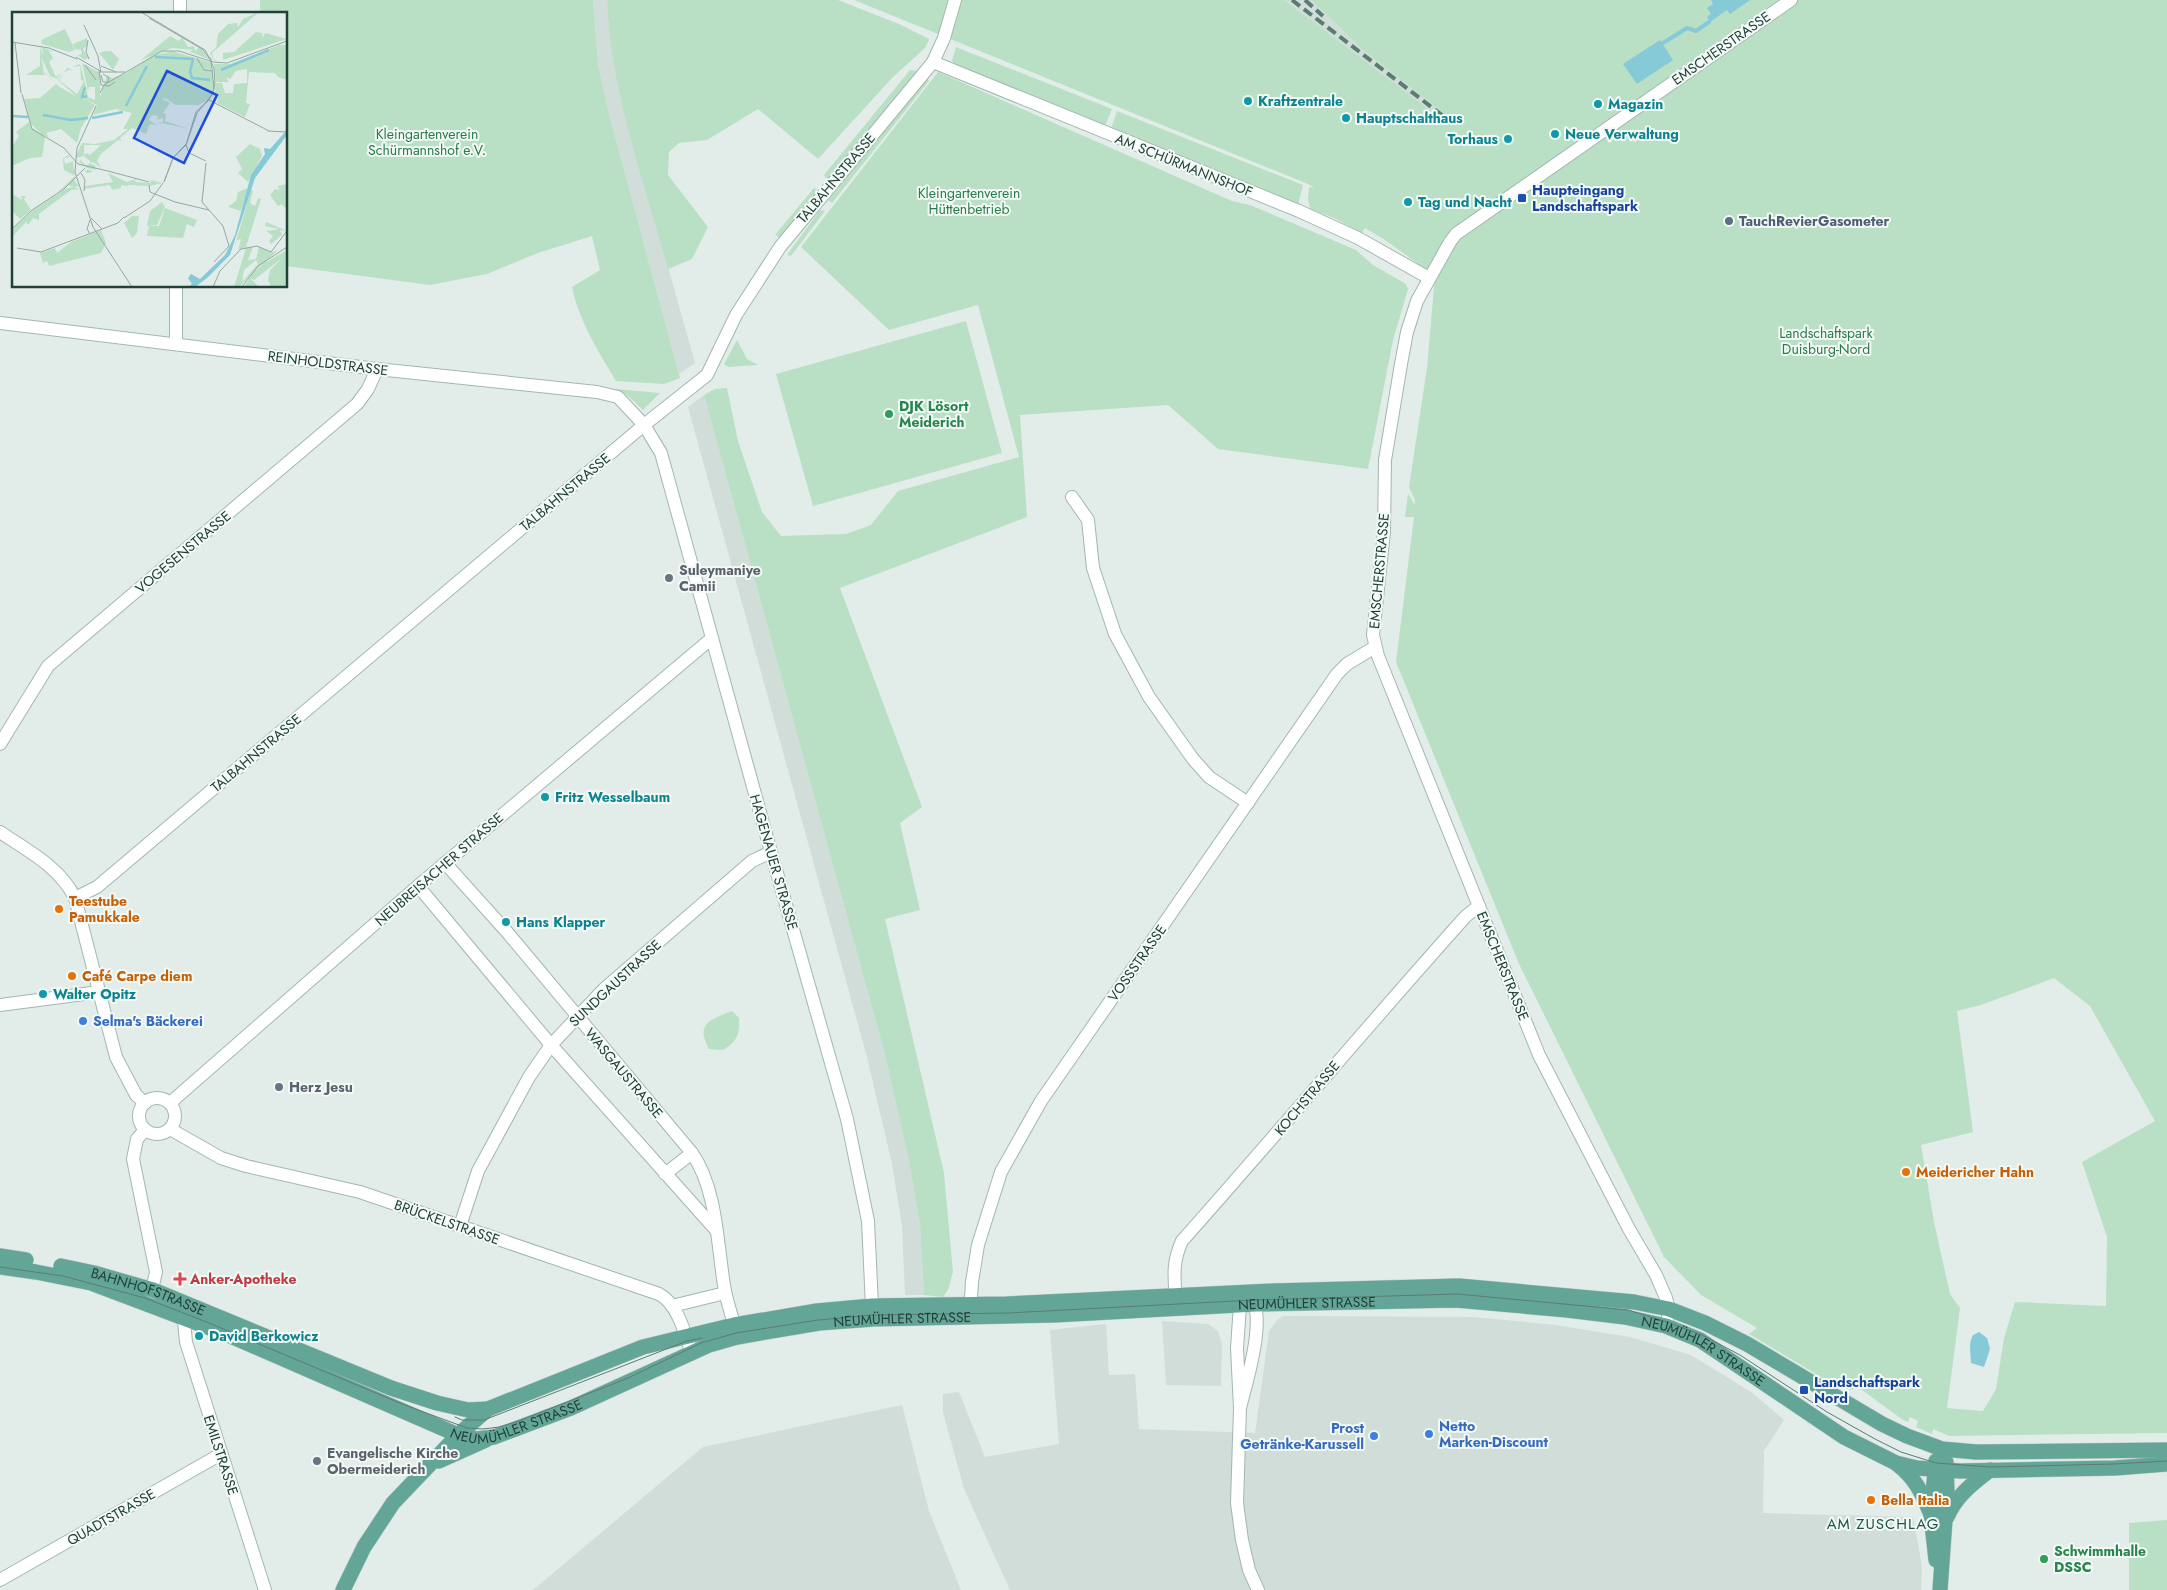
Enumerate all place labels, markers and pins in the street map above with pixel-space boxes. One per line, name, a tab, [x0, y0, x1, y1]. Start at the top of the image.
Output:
place label: Kraftzentrale	[1258, 91, 1343, 111]
place label: Magazin	[1608, 94, 1663, 114]
marker: Kraftzentrale	[1242, 95, 1254, 107]
marker: Magazin	[1592, 98, 1604, 110]
place label: Hauptschalthaus	[1356, 108, 1463, 128]
marker: Hauptschalthaus	[1340, 112, 1352, 124]
place label: Neue Verwaltung	[1565, 124, 1679, 144]
marker: Neue Verwaltung	[1549, 128, 1561, 140]
place label: Torhaus	[1448, 129, 1499, 149]
marker: Torhaus	[1502, 133, 1514, 145]
place label: Haupteingang Landschaftspark	[1532, 180, 1638, 216]
place label: Tag und Nacht	[1418, 192, 1512, 212]
marker: Haupteingang Landschaftspark	[1516, 192, 1528, 204]
marker: Tag und Nacht	[1402, 196, 1414, 208]
place label: TauchRevierGasometer	[1739, 211, 1890, 231]
marker: TauchRevierGasometer	[1723, 215, 1735, 227]
place label: DJK Lösort Meiderich	[899, 396, 969, 432]
marker: DJK Lösort Meiderich	[883, 408, 895, 420]
place label: Suleymaniye Camii	[679, 560, 761, 596]
marker: Suleymaniye Camii	[663, 572, 675, 584]
place label: Fritz Wesselbaum	[555, 787, 670, 807]
marker: Fritz Wesselbaum	[539, 791, 551, 803]
place label: Teestube Pamukkale	[69, 891, 140, 927]
marker: Teestube Pamukkale	[53, 903, 65, 915]
place label: Hans Klapper	[516, 912, 606, 932]
marker: Hans Klapper	[500, 916, 512, 928]
place label: Café Carpe diem	[82, 966, 192, 986]
marker: Café Carpe diem	[66, 970, 78, 982]
place label: Walter Opitz	[53, 984, 137, 1004]
marker: Walter Opitz	[37, 988, 49, 1000]
place label: Selma's Bäckerei	[93, 1011, 203, 1031]
marker: Selma's Bäckerei	[77, 1015, 89, 1027]
place label: Herz Jesu	[289, 1077, 353, 1097]
marker: Herz Jesu	[273, 1081, 285, 1093]
place label: Meidericher Hahn	[1916, 1162, 2034, 1182]
marker: Meidericher Hahn	[1900, 1166, 1912, 1178]
place label: Anker-Apotheke	[189, 1269, 297, 1289]
marker: Anker-Apotheke	[174, 1273, 186, 1285]
place label: David Berkowicz	[209, 1326, 319, 1346]
marker: David Berkowicz	[193, 1330, 205, 1342]
place label: Landschaftspark Nord	[1814, 1372, 1920, 1408]
marker: Landschaftspark Nord	[1798, 1384, 1810, 1396]
place label: Netto Marken-Discount	[1439, 1416, 1549, 1452]
place label: Prost Getränke-Karussell	[1240, 1418, 1365, 1454]
marker: Netto Marken-Discount	[1423, 1428, 1435, 1440]
marker: Prost Getränke-Karussell	[1368, 1430, 1380, 1442]
place label: Evangelische Kirche Obermeiderich	[327, 1443, 458, 1479]
marker: Evangelische Kirche Obermeiderich	[311, 1455, 323, 1467]
place label: Bella Italia	[1881, 1490, 1949, 1510]
marker: Bella Italia	[1865, 1494, 1877, 1506]
place label: Schwimmhalle DSSC	[2054, 1541, 2146, 1577]
marker: Schwimmhalle DSSC	[2038, 1553, 2050, 1565]

